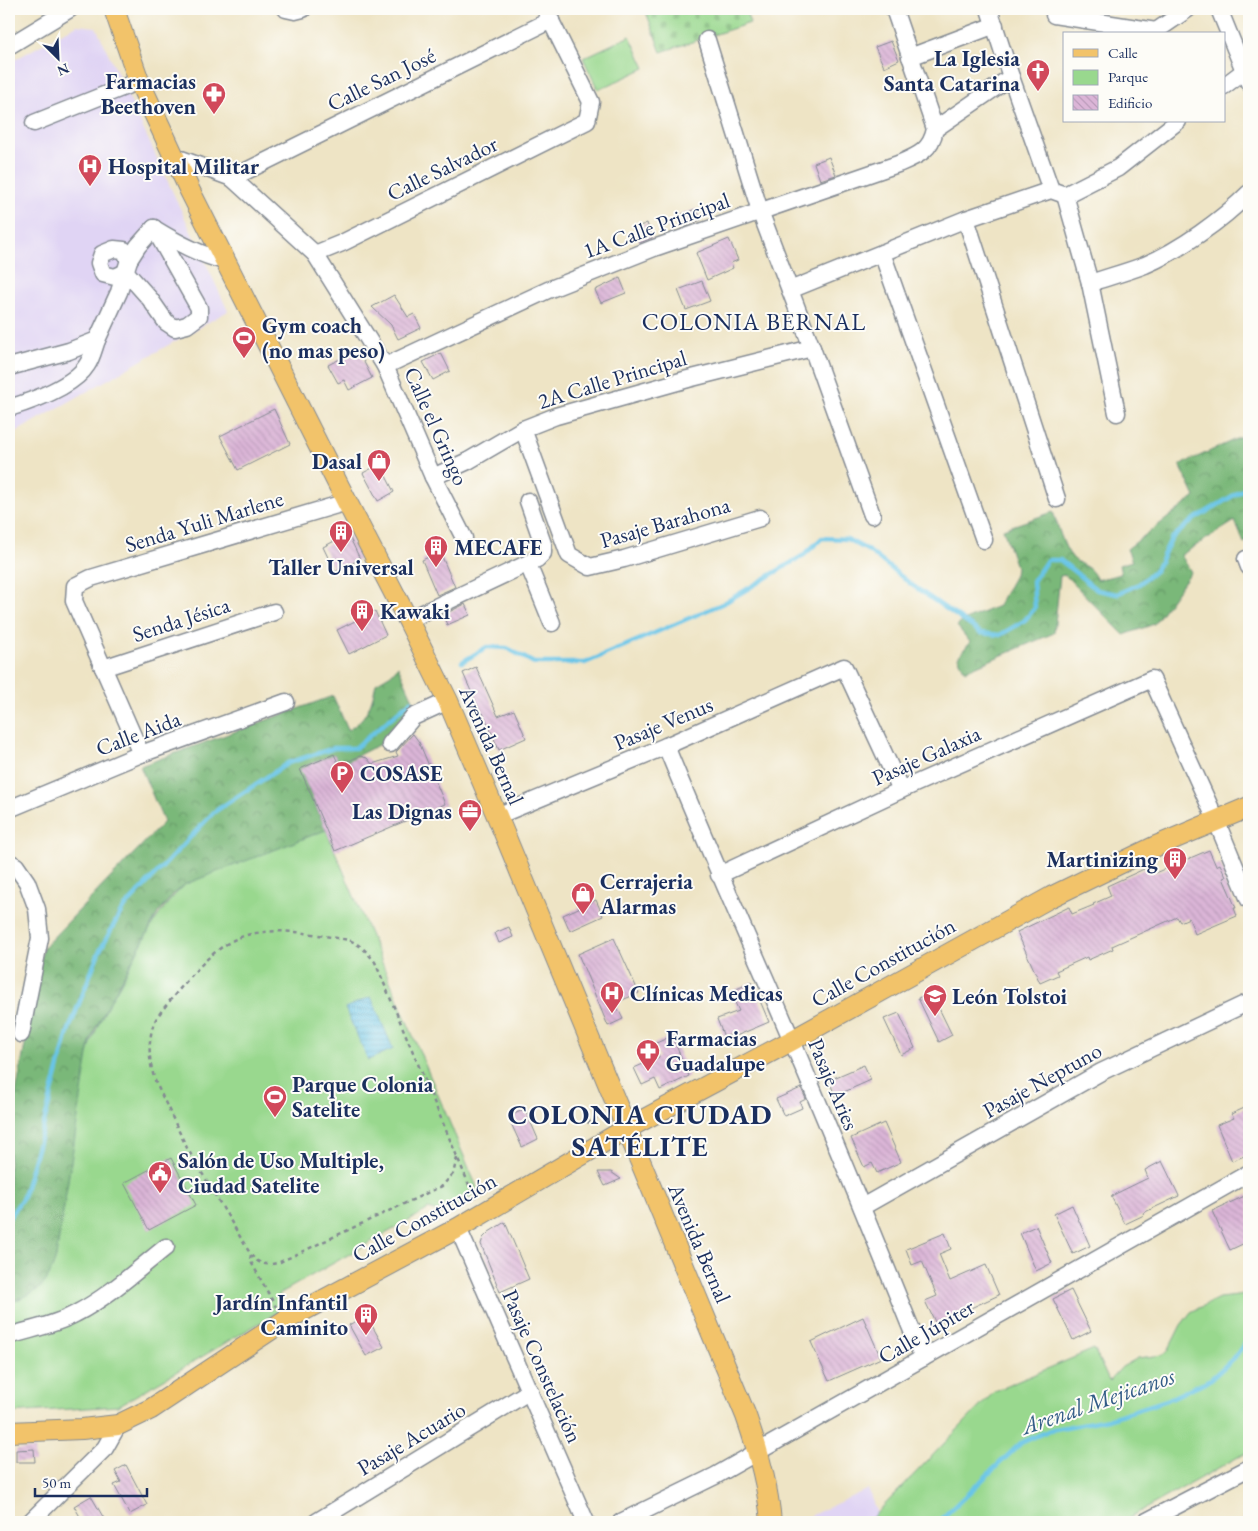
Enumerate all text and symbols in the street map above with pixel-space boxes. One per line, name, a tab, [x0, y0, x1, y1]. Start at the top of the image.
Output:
north arrow	[32, 32, 82, 82]
legend	[1063, 32, 1226, 122]
street label: Calle San José	[322, 41, 441, 118]
text: Calle	[1108, 43, 1138, 62]
place label: La Iglesia Santa Catarina	[884, 44, 1020, 98]
church icon: La Iglesia Santa Catarina	[1025, 58, 1051, 92]
text: N	[54, 59, 72, 81]
place label: Farmacias Beethoven	[101, 67, 197, 121]
text: Parque	[1108, 67, 1148, 86]
pharmacy icon: Farmacias Beethoven	[201, 81, 227, 115]
text: Edificio	[1108, 93, 1152, 112]
street label: Calle Salvador	[382, 129, 503, 208]
place label: Hospital Militar	[108, 152, 260, 181]
hospital icon: Hospital Militar	[77, 153, 103, 187]
street label: 1A Calle Principal	[579, 186, 733, 265]
district label: COLONIA BERNAL	[642, 306, 866, 337]
place label: Gym coach (no mas peso)	[262, 311, 385, 365]
sports icon: Gym coach (no mas peso)	[231, 325, 257, 359]
street label: 2A Calle Principal	[534, 343, 690, 416]
street label: Calle el Gringo	[397, 362, 476, 490]
place label: Dasal	[312, 447, 362, 476]
shop icon: Dasal	[366, 448, 392, 482]
street label: Senda Yuli Marlene	[122, 484, 287, 559]
street label: Pasaje Barahona	[597, 490, 734, 555]
building icon: Taller Universal	[328, 519, 354, 553]
place label: MECAFE	[454, 533, 543, 562]
building icon: MECAFE	[423, 534, 449, 568]
place label: Taller Universal	[268, 553, 414, 582]
street label: Senda Jésica	[129, 590, 234, 649]
place label: Kawaki	[380, 597, 451, 626]
building icon: Kawaki	[349, 598, 375, 632]
street label: Avenida Bernal	[452, 680, 531, 809]
street label: Pasaje Venus	[609, 690, 717, 757]
street label: Calle Aida	[92, 704, 185, 763]
street label: Pasaje Galaxia	[867, 719, 985, 792]
place label: COSASE	[360, 759, 443, 788]
parking icon: COSASE	[329, 760, 355, 794]
place label: Las Dignas	[352, 797, 452, 826]
office icon: Las Dignas	[457, 798, 483, 832]
place label: Martinizing	[1046, 845, 1159, 874]
building icon: Martinizing	[1162, 846, 1188, 880]
place label: Cerrajeria Alarmas	[599, 867, 693, 921]
shop icon: Cerrajeria Alarmas	[570, 881, 596, 915]
street label: Calle Constitución	[806, 911, 961, 1014]
place label: Clínicas Medicas	[630, 979, 783, 1008]
hospital icon: Clínicas Medicas	[599, 980, 625, 1014]
place label: León Tolstoi	[952, 982, 1068, 1011]
school or university icon: León Tolstoi	[922, 983, 948, 1017]
place label: Farmacias Guadalupe	[666, 1024, 765, 1078]
street label: Pasaje Aries	[801, 1034, 866, 1135]
street label: Pasaje Neptuno	[978, 1036, 1107, 1125]
pharmacy icon: Farmacias Guadalupe	[635, 1038, 661, 1072]
place label: Parque Colonia Satelite	[292, 1070, 434, 1124]
sports icon: Parque Colonia Satelite	[262, 1084, 288, 1118]
district label: COLONIA CIUDAD SATÉLITE	[508, 1096, 772, 1164]
place label: Salón de Uso Multiple, Ciudad Satelite	[178, 1146, 384, 1200]
public building icon: Salón de Uso Multiple, Ciudad Satelite	[147, 1160, 173, 1194]
street label: Calle Constitución	[347, 1166, 502, 1269]
street label: Avenida Bernal	[661, 1178, 738, 1307]
street label: Pasaje Constelación	[496, 1285, 590, 1448]
place label: Jardín Infantil Caminito	[213, 1288, 348, 1342]
street label: Calle Júpiter	[873, 1292, 980, 1371]
building icon: Jardín Infantil Caminito	[353, 1302, 379, 1336]
water label: Arenal Mejicanos	[1015, 1360, 1179, 1442]
street label: Pasaje Acuario	[352, 1395, 471, 1482]
scale bar	[35, 1466, 148, 1498]
text: 50 m	[42, 1473, 71, 1492]

